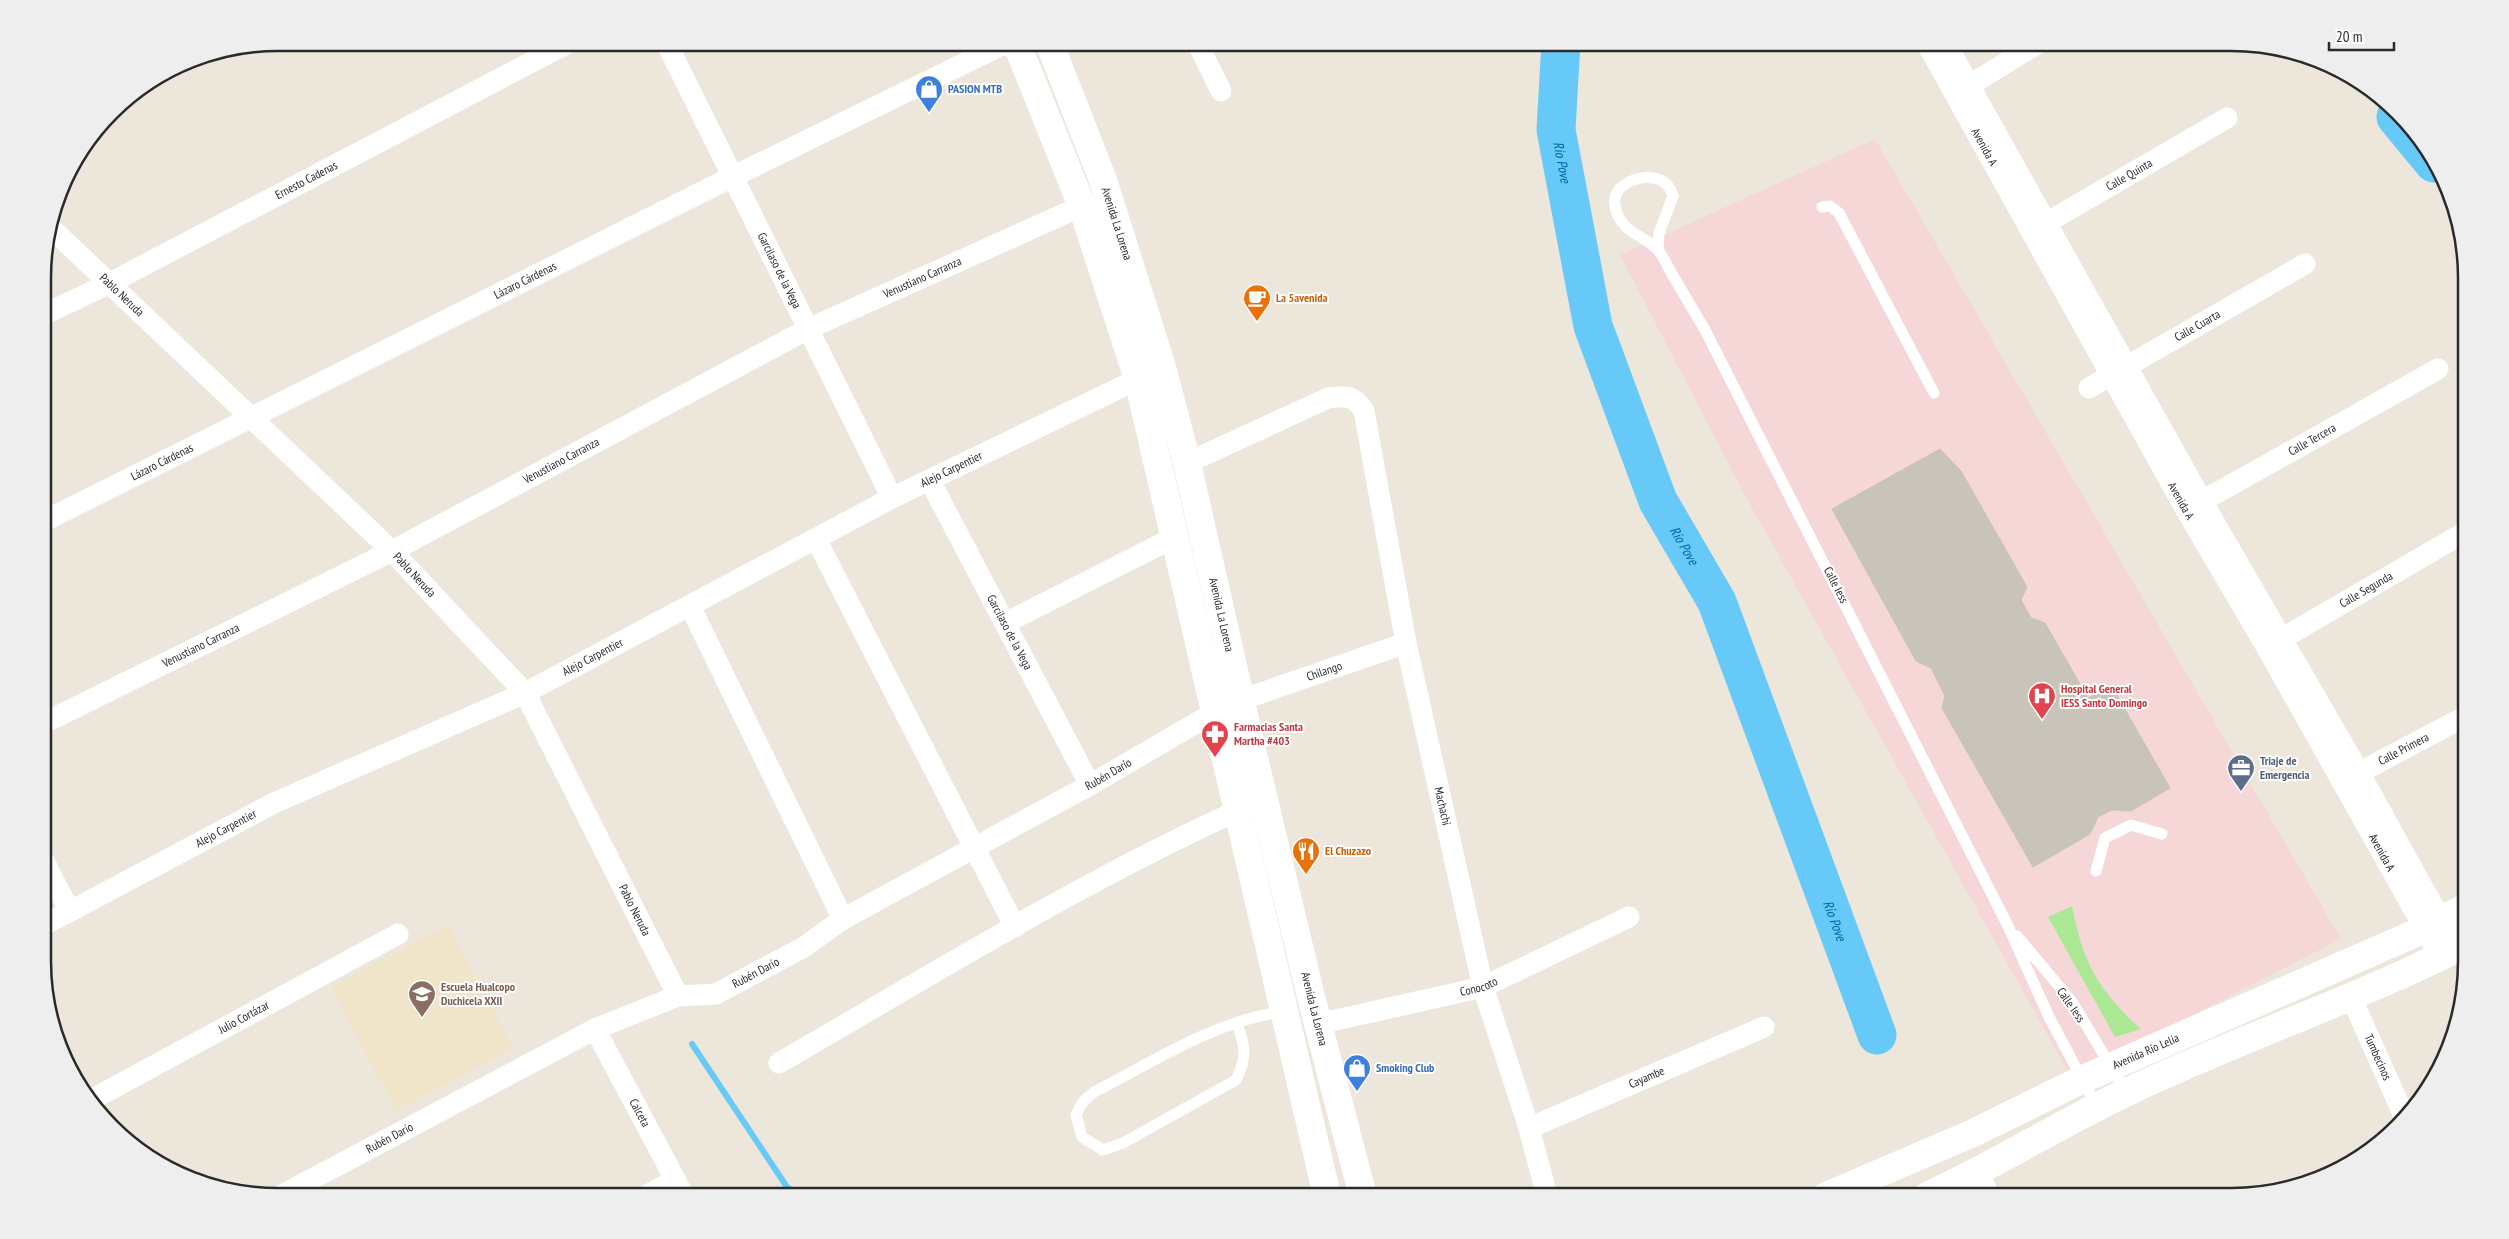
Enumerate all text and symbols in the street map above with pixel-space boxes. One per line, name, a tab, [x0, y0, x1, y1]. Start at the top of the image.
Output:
scale bar	[2329, 20, 2394, 52]
text: 20 m	[2336, 27, 2362, 46]
shop icon: PASION MTB	[914, 74, 944, 113]
place label: PASION MTB	[948, 81, 1002, 96]
street label: Avenida A	[1968, 125, 2001, 168]
water label: Río Pove	[1549, 140, 1575, 186]
street label: Calle Quinta	[2103, 155, 2155, 194]
street label: Ernesto Cadenas	[272, 157, 340, 202]
street label: Avenida La Lorena	[1099, 185, 1136, 262]
street label: Garcilaso de la Vega	[755, 230, 805, 311]
street label: Venustiano Carranza	[880, 253, 964, 302]
street label: Lázaro Cárdenas	[491, 258, 559, 302]
street label: Pablo Neruda	[97, 270, 148, 319]
cafe icon: La 5avenida	[1242, 283, 1272, 322]
place label: La 5avenida	[1276, 290, 1327, 305]
street label: Calle Cuarta	[2172, 306, 2223, 344]
street label: Calle Tercera	[2285, 420, 2339, 458]
street label: Venustiano Carranza	[519, 434, 602, 487]
street label: Lázaro Cárdenas	[128, 440, 196, 483]
street label: Alejo Carpentier	[918, 447, 985, 490]
street label: Avenida A	[2165, 479, 2198, 522]
water label: Río Pove	[1666, 523, 1703, 569]
street label: Pablo Neruda	[390, 549, 439, 600]
street label: Calle Iess	[1821, 564, 1852, 606]
street label: Calle Segunda	[2337, 568, 2395, 611]
street label: Avenida La Lorena	[1206, 576, 1238, 653]
street label: Garcilaso de la Vega	[984, 592, 1036, 672]
street label: Venustiano Carranza	[159, 620, 242, 671]
street label: Alejo Carpentier	[559, 634, 626, 679]
street label: Chilango	[1304, 658, 1344, 684]
hospital icon: Hospital General IESS Santo Domingo	[2027, 681, 2057, 720]
place label: Hospital General IESS Santo Domingo	[2061, 681, 2148, 710]
pharmacy icon: Farmacias Santa Martha #403	[1200, 719, 1230, 758]
place label: Farmacias Santa Martha #403	[1234, 719, 1303, 748]
street label: Calle Primera	[2375, 729, 2431, 768]
office icon: Triaje de Emergencia	[2226, 753, 2256, 792]
place label: Triaje de Emergencia	[2260, 753, 2310, 782]
street label: Rubén Darío	[1082, 754, 1134, 793]
street label: Machachi	[1431, 785, 1455, 827]
street label: Alejo Carpentier	[193, 805, 259, 850]
street label: Avenida A	[2366, 831, 2399, 874]
restaurant icon: El Chuzazo	[1291, 836, 1321, 875]
place label: El Chuzazo	[1325, 843, 1372, 858]
street label: Pablo Neruda	[616, 882, 654, 938]
water label: Río Pove	[1819, 898, 1851, 945]
street label: Rubén Darío	[729, 954, 782, 991]
street label: Avenida La Lorena	[1298, 970, 1331, 1047]
street label: Conocoto	[1458, 973, 1500, 999]
school or university icon: Escuela Hualcopo Duchicela XXII	[407, 979, 437, 1018]
place label: Escuela Hualcopo Duchicela XXII	[441, 979, 516, 1008]
street label: Calle Iess	[2054, 984, 2089, 1025]
street label: Julio Cortázar	[215, 997, 272, 1037]
street label: Avenida Río Lelia	[2110, 1030, 2181, 1072]
street label: Tumbecinos	[2362, 1032, 2395, 1082]
shop icon: Smoking Club	[1342, 1053, 1372, 1092]
place label: Smoking Club	[1376, 1060, 1435, 1075]
street label: Cayambe	[1626, 1063, 1667, 1091]
street label: Calceta	[626, 1096, 654, 1130]
street label: Rubén Darío	[363, 1119, 415, 1156]

